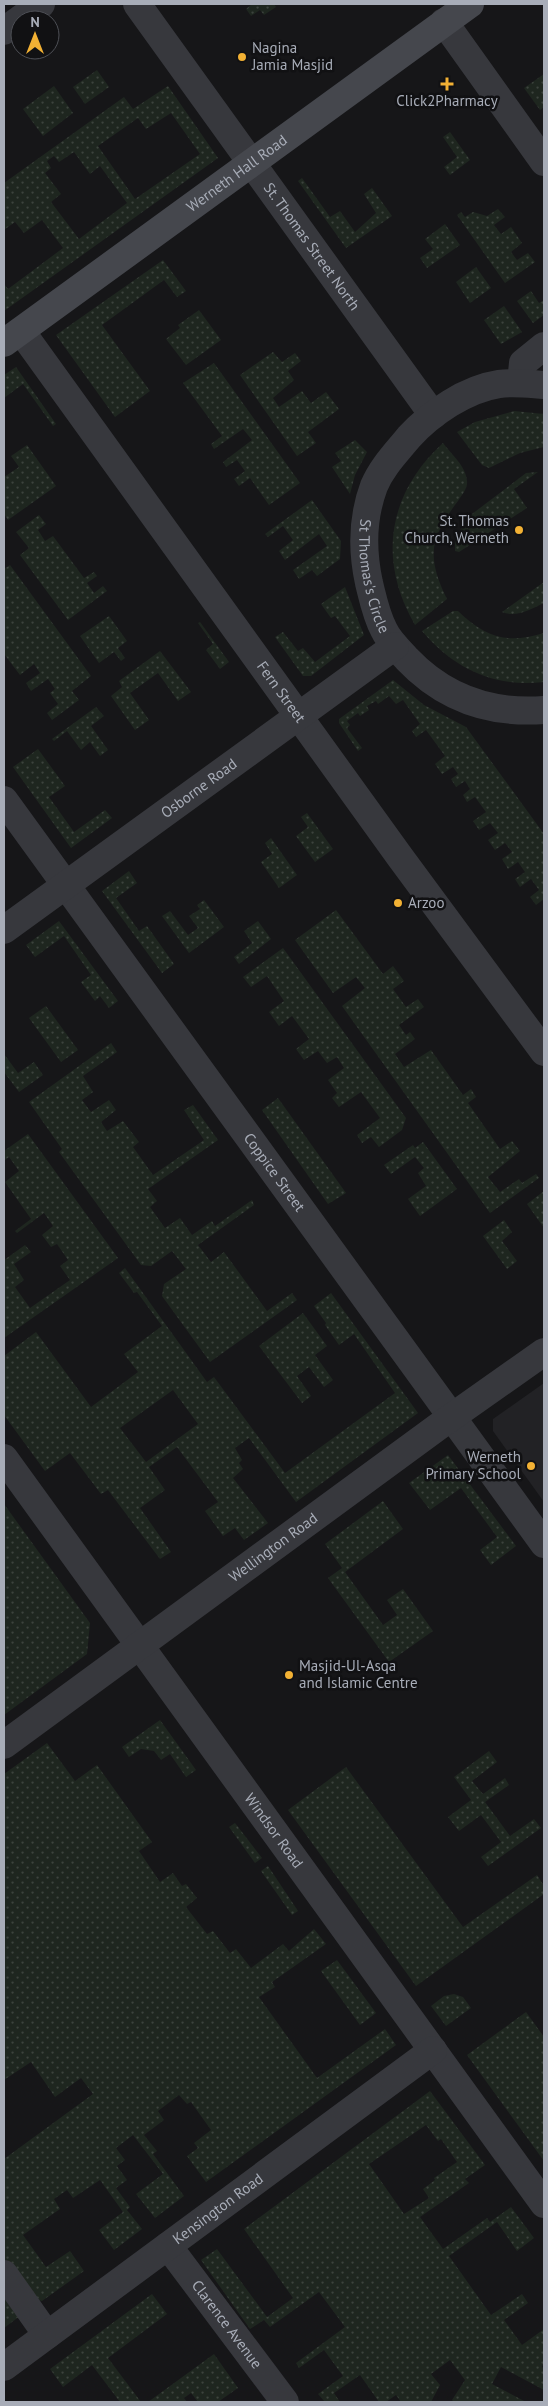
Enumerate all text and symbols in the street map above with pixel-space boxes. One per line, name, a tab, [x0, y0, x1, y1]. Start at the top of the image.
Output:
north arrow	[10, 10, 60, 60]
text: N	[30, 13, 40, 31]
place label: Nagina Jamia Masjid	[251, 38, 333, 74]
marker: Nagina Jamia Masjid	[236, 51, 248, 63]
marker: Click2Pharmacy	[441, 78, 453, 90]
place label: Click2Pharmacy	[396, 91, 498, 110]
street label: Werneth Hall Road	[183, 130, 291, 216]
street label: St. Thomas Street North	[260, 179, 365, 314]
place label: St. Thomas Church, Werneth	[405, 511, 509, 547]
street label: St Thomas's Circle	[355, 518, 394, 636]
marker: St. Thomas Church, Werneth	[513, 524, 525, 536]
street label: Fern Street	[253, 657, 310, 726]
street label: Osborne Road	[157, 754, 240, 822]
place label: Arzoo	[408, 893, 444, 912]
marker: Arzoo	[392, 897, 404, 909]
street label: Coppice Street	[240, 1129, 310, 1215]
place label: Werneth Primary School	[425, 1447, 522, 1483]
marker: Werneth Primary School	[525, 1460, 537, 1472]
street label: Wellington Road	[225, 1508, 321, 1586]
place label: Masjid-Ul-Asqa and Islamic Centre	[299, 1656, 418, 1692]
marker: Masjid-Ul-Asqa and Islamic Centre	[283, 1669, 295, 1681]
street label: Windsor Road	[241, 1789, 308, 1872]
street label: Kensington Road	[169, 2169, 267, 2248]
street label: Clarence Avenue	[188, 2276, 267, 2372]

